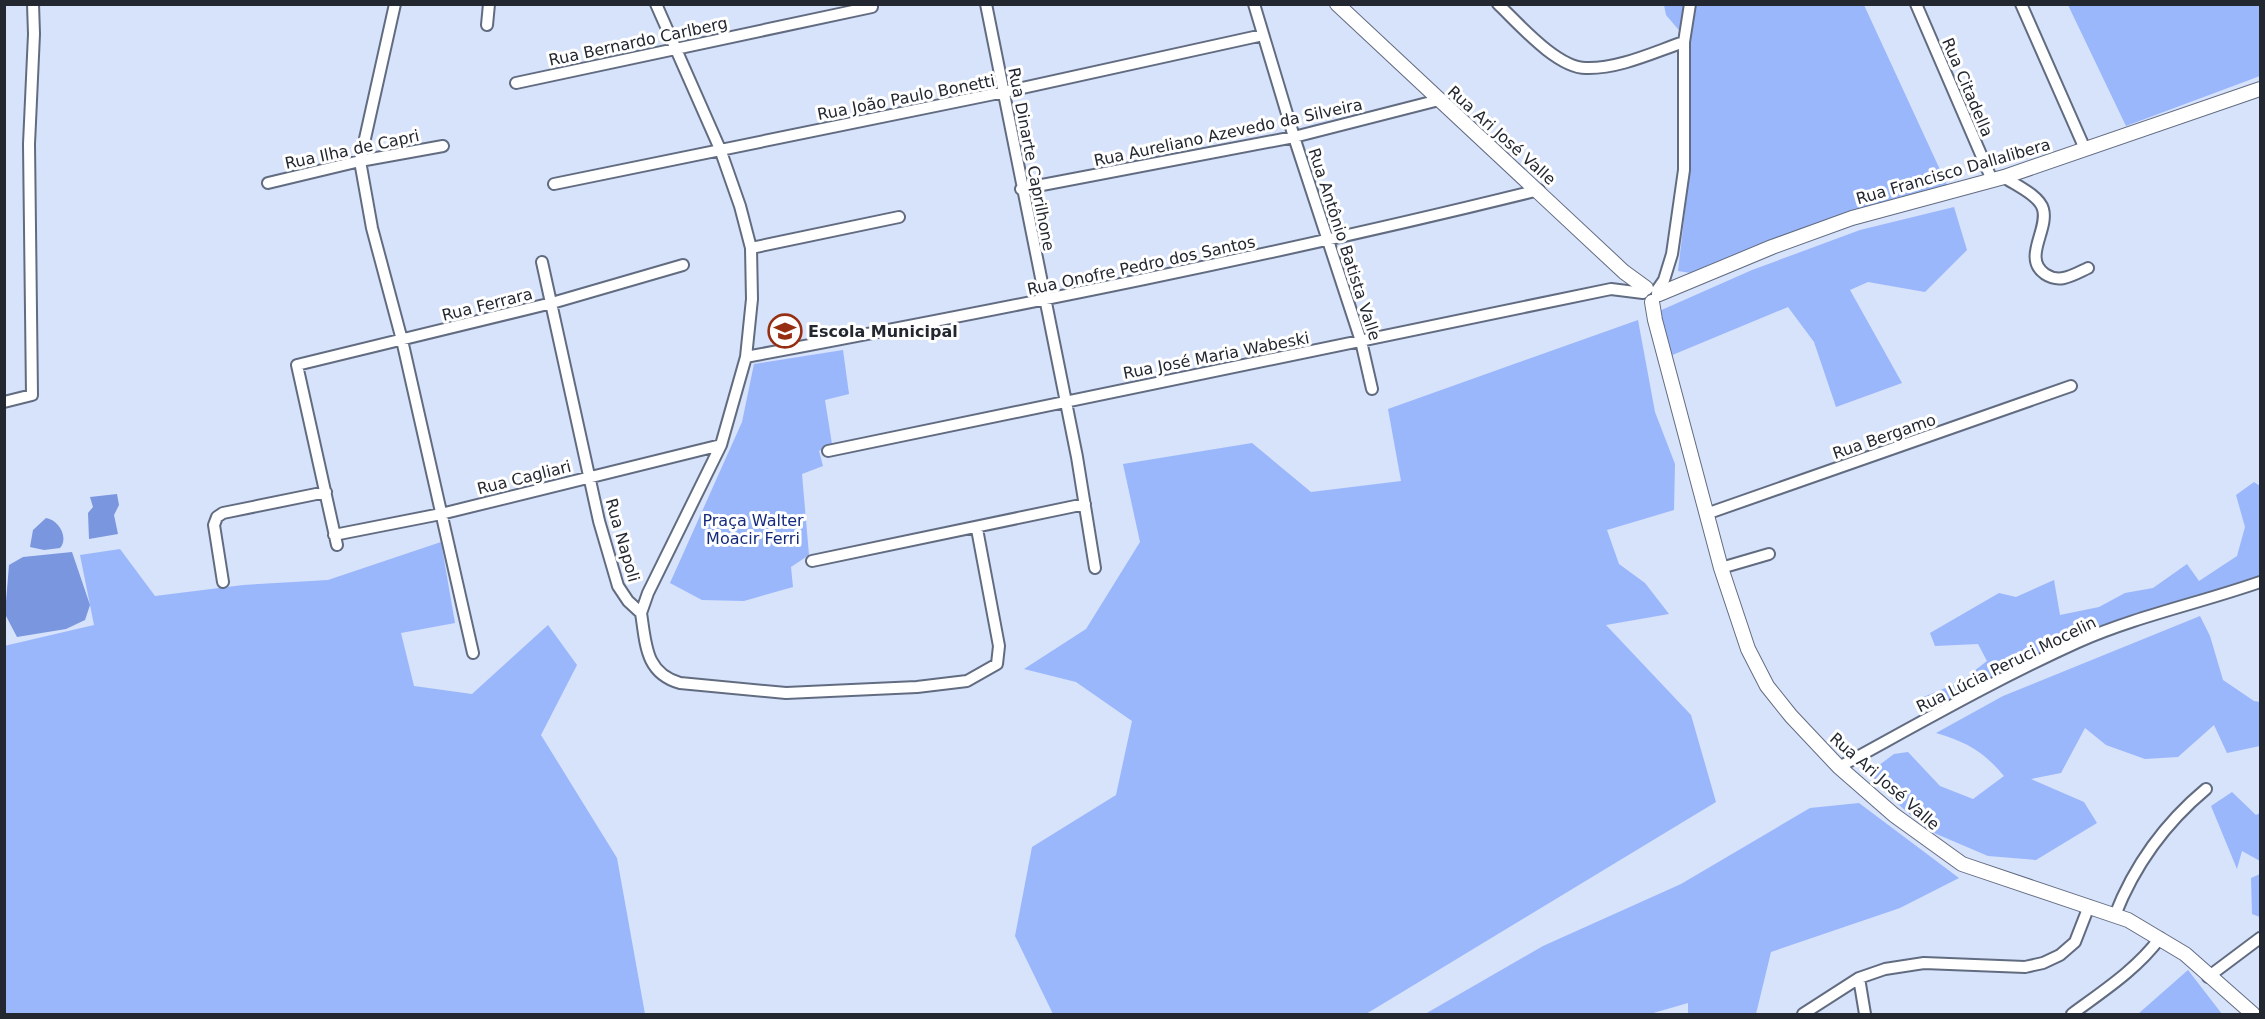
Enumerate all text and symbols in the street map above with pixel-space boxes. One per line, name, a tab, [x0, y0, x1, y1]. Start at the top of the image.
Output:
street label: Rua Bernardo Carlberg	[547, 13, 729, 70]
street label: Rua Citadella	[1938, 35, 1997, 140]
street label: Rua Dinarte Caprilhone	[1004, 66, 1059, 252]
street label: Rua João Paulo Bonetti	[816, 71, 997, 124]
street label: Rua Ari José Valle	[1444, 82, 1559, 189]
street label: Rua Aureliano Azevedo da Silveira	[1092, 95, 1364, 170]
street label: Rua Ilha de Capri	[283, 126, 421, 173]
street label: Rua Francisco Dallalibera	[1854, 135, 2053, 208]
street label: Rua Antônio Batista Valle	[1304, 146, 1385, 343]
street label: Rua Onofre Pedro dos Santos	[1025, 232, 1257, 299]
street label: Rua Ferrara	[440, 284, 534, 325]
school or university icon: Escola Municipal	[767, 313, 803, 349]
place label: Escola Municipal	[808, 322, 958, 341]
street label: Rua José Maria Wabeski	[1121, 328, 1311, 383]
street label: Rua Bergamo	[1830, 410, 1938, 463]
street label: Rua Cagliari	[475, 457, 573, 498]
street label: Rua Napoli	[602, 496, 644, 584]
park label: Praça Walter Moacir Ferri	[702, 511, 804, 548]
street label: Rua Lúcia Peruci Mocelin	[1913, 613, 2099, 716]
street label: Rua Ari José Valle	[1826, 729, 1943, 834]

